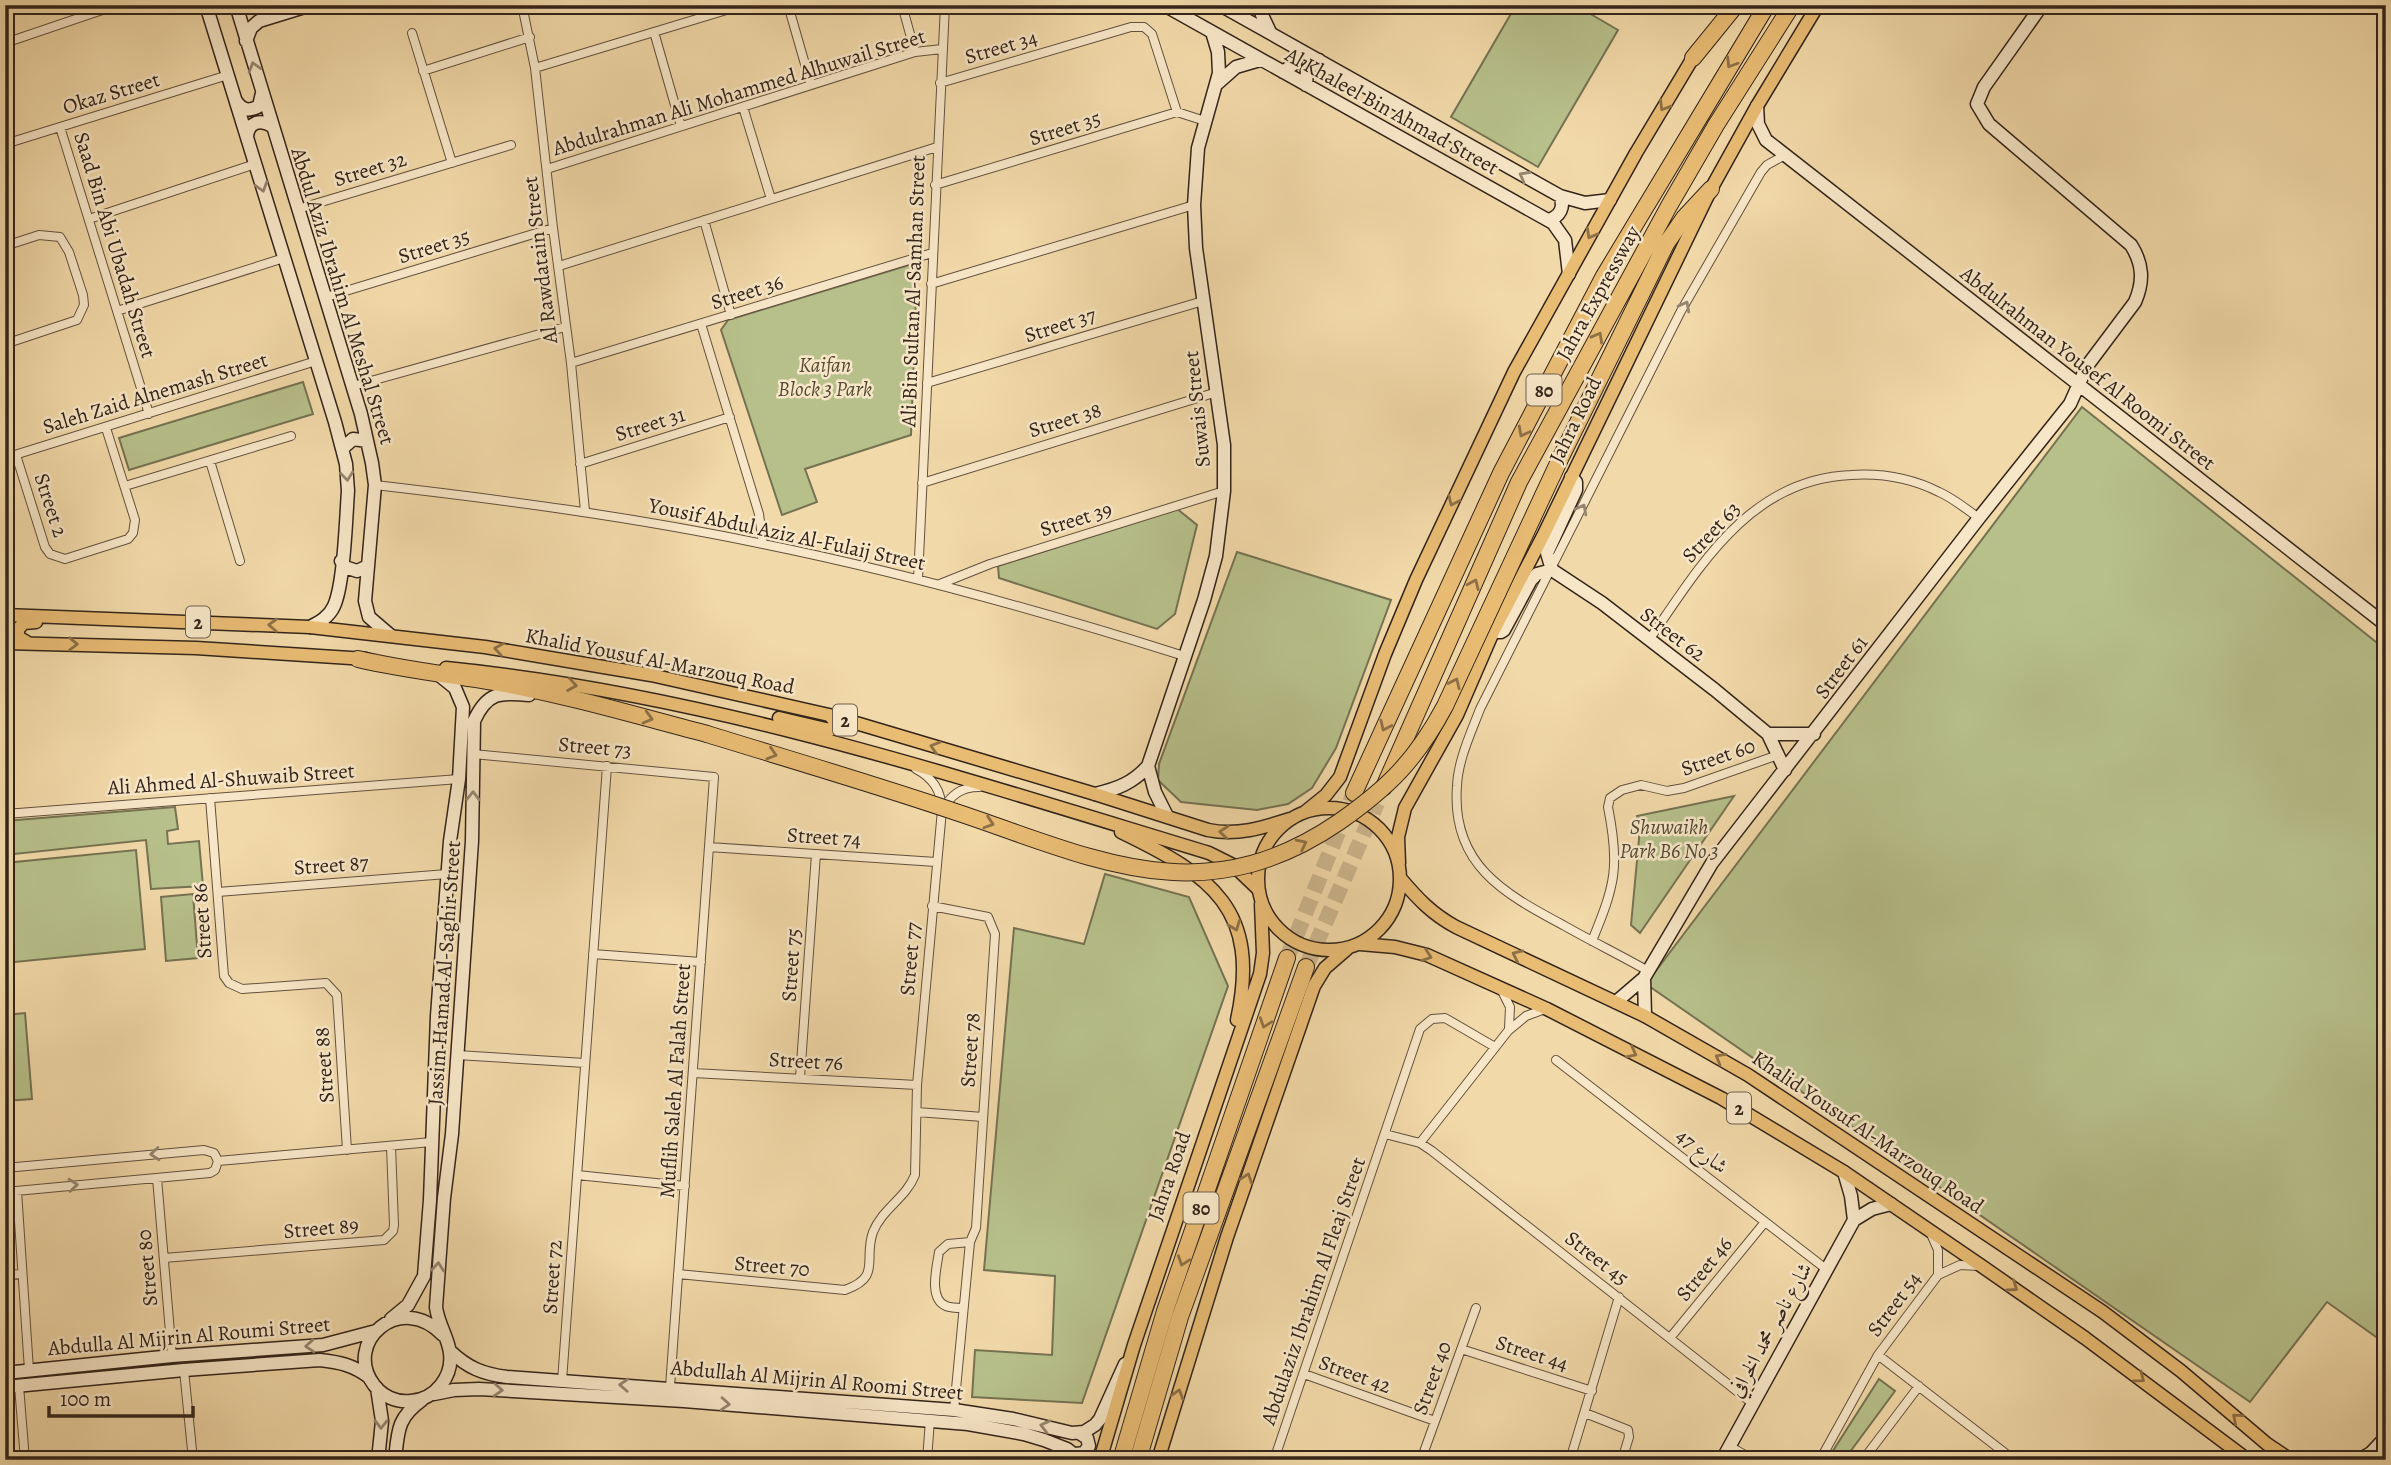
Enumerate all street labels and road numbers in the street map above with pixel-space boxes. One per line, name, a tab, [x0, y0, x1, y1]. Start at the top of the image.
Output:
street label: Abdulrahman Ali Mohammed Alhuwail Street	[548, 22, 929, 162]
street label: Street 34	[962, 23, 1040, 71]
street label: Al Khaleel Bin Ahmad Street	[1279, 40, 1504, 181]
street label: Okaz Street	[59, 65, 163, 121]
street label: Street 35	[1026, 104, 1104, 152]
street label: Saad Bin Abi Ubadah Street	[67, 129, 163, 362]
street label: Abdul Aziz Ibrahim Al Meshal Street	[284, 143, 402, 448]
street label: Street 32	[330, 145, 410, 193]
street label: Ali Bin Sultan Al-Samhan Street	[894, 154, 932, 428]
street label: Al Rawdatain Street	[516, 175, 564, 346]
street label: Jahra Expressway	[1549, 220, 1647, 365]
street label: Street 35	[395, 222, 473, 270]
street label: Abdulrahman Yousef Al Roomi Street	[1954, 259, 2221, 477]
street label: Street 36	[707, 268, 787, 316]
street label: Street 37	[1021, 301, 1099, 349]
street label: Saleh Zaid Alnemash Street	[39, 345, 271, 441]
street label: Suwais Street	[1177, 349, 1217, 469]
street label: Jahra Road	[1542, 372, 1608, 468]
road number: 80	[1526, 374, 1562, 406]
street label: Street 38	[1025, 396, 1105, 444]
street label: Street 31	[612, 400, 688, 448]
street label: Street 2	[28, 469, 74, 541]
street label: Yousif Abdul Aziz Al-Fulaij Street	[645, 491, 928, 577]
street label: Street 39	[1036, 495, 1116, 543]
street label: Street 63	[1675, 495, 1747, 569]
street label: Street 62	[1634, 600, 1712, 668]
road number: 2	[186, 607, 210, 638]
street label: Khalid Yousuf Al-Marzouq Road	[523, 621, 798, 701]
street label: Street 61	[1808, 630, 1874, 704]
road number: 2	[833, 705, 857, 736]
street label: Street 73	[557, 730, 633, 764]
street label: Street 60	[1677, 731, 1759, 783]
street label: Ali Ahmed Al-Shuwaib Street	[106, 756, 355, 802]
street label: Street 74	[786, 820, 862, 854]
street label: Jassim Hamad Al-Saghir Street	[421, 840, 467, 1106]
street label: Street 87	[293, 848, 369, 882]
street label: Street 86	[185, 882, 219, 960]
street label: Street 77	[893, 921, 927, 997]
street label: Street 75	[774, 927, 808, 1003]
street label: Muflih Saleh Al Falah Street	[653, 963, 697, 1199]
street label: Street 78	[953, 1012, 987, 1088]
street label: Street 88	[307, 1026, 341, 1104]
street label: Khalid Yousuf Al-Marzouq Road	[1747, 1044, 1990, 1221]
street label: Street 76	[768, 1045, 844, 1077]
road number: 2	[1727, 1092, 1751, 1124]
street label: شارع 47	[1668, 1122, 1734, 1183]
street label: Jahra Road	[1141, 1127, 1198, 1224]
street label: Abdulaziz Ibrahim Al Fleaj Street	[1254, 1153, 1372, 1430]
road number: 80	[1184, 1192, 1218, 1224]
street label: Street 89	[282, 1211, 360, 1245]
street label: Street 45	[1559, 1224, 1635, 1292]
street label: Street 80	[130, 1228, 164, 1308]
street label: Street 46	[1670, 1231, 1739, 1307]
street label: Street 72	[535, 1239, 569, 1315]
street label: Street 70	[733, 1249, 811, 1283]
street label: شارع ناصر محمد الخرافي	[1721, 1257, 1822, 1404]
street label: Street 54	[1860, 1266, 1928, 1342]
street label: Abdulla Al Mijrin Al Roumi Street	[46, 1310, 331, 1362]
street label: Street 44	[1492, 1328, 1572, 1378]
street label: Street 40	[1406, 1337, 1458, 1419]
street label: Street 42	[1315, 1348, 1395, 1400]
street label: Abdullah Al Mijrin Al Roomi Street	[669, 1353, 964, 1407]

